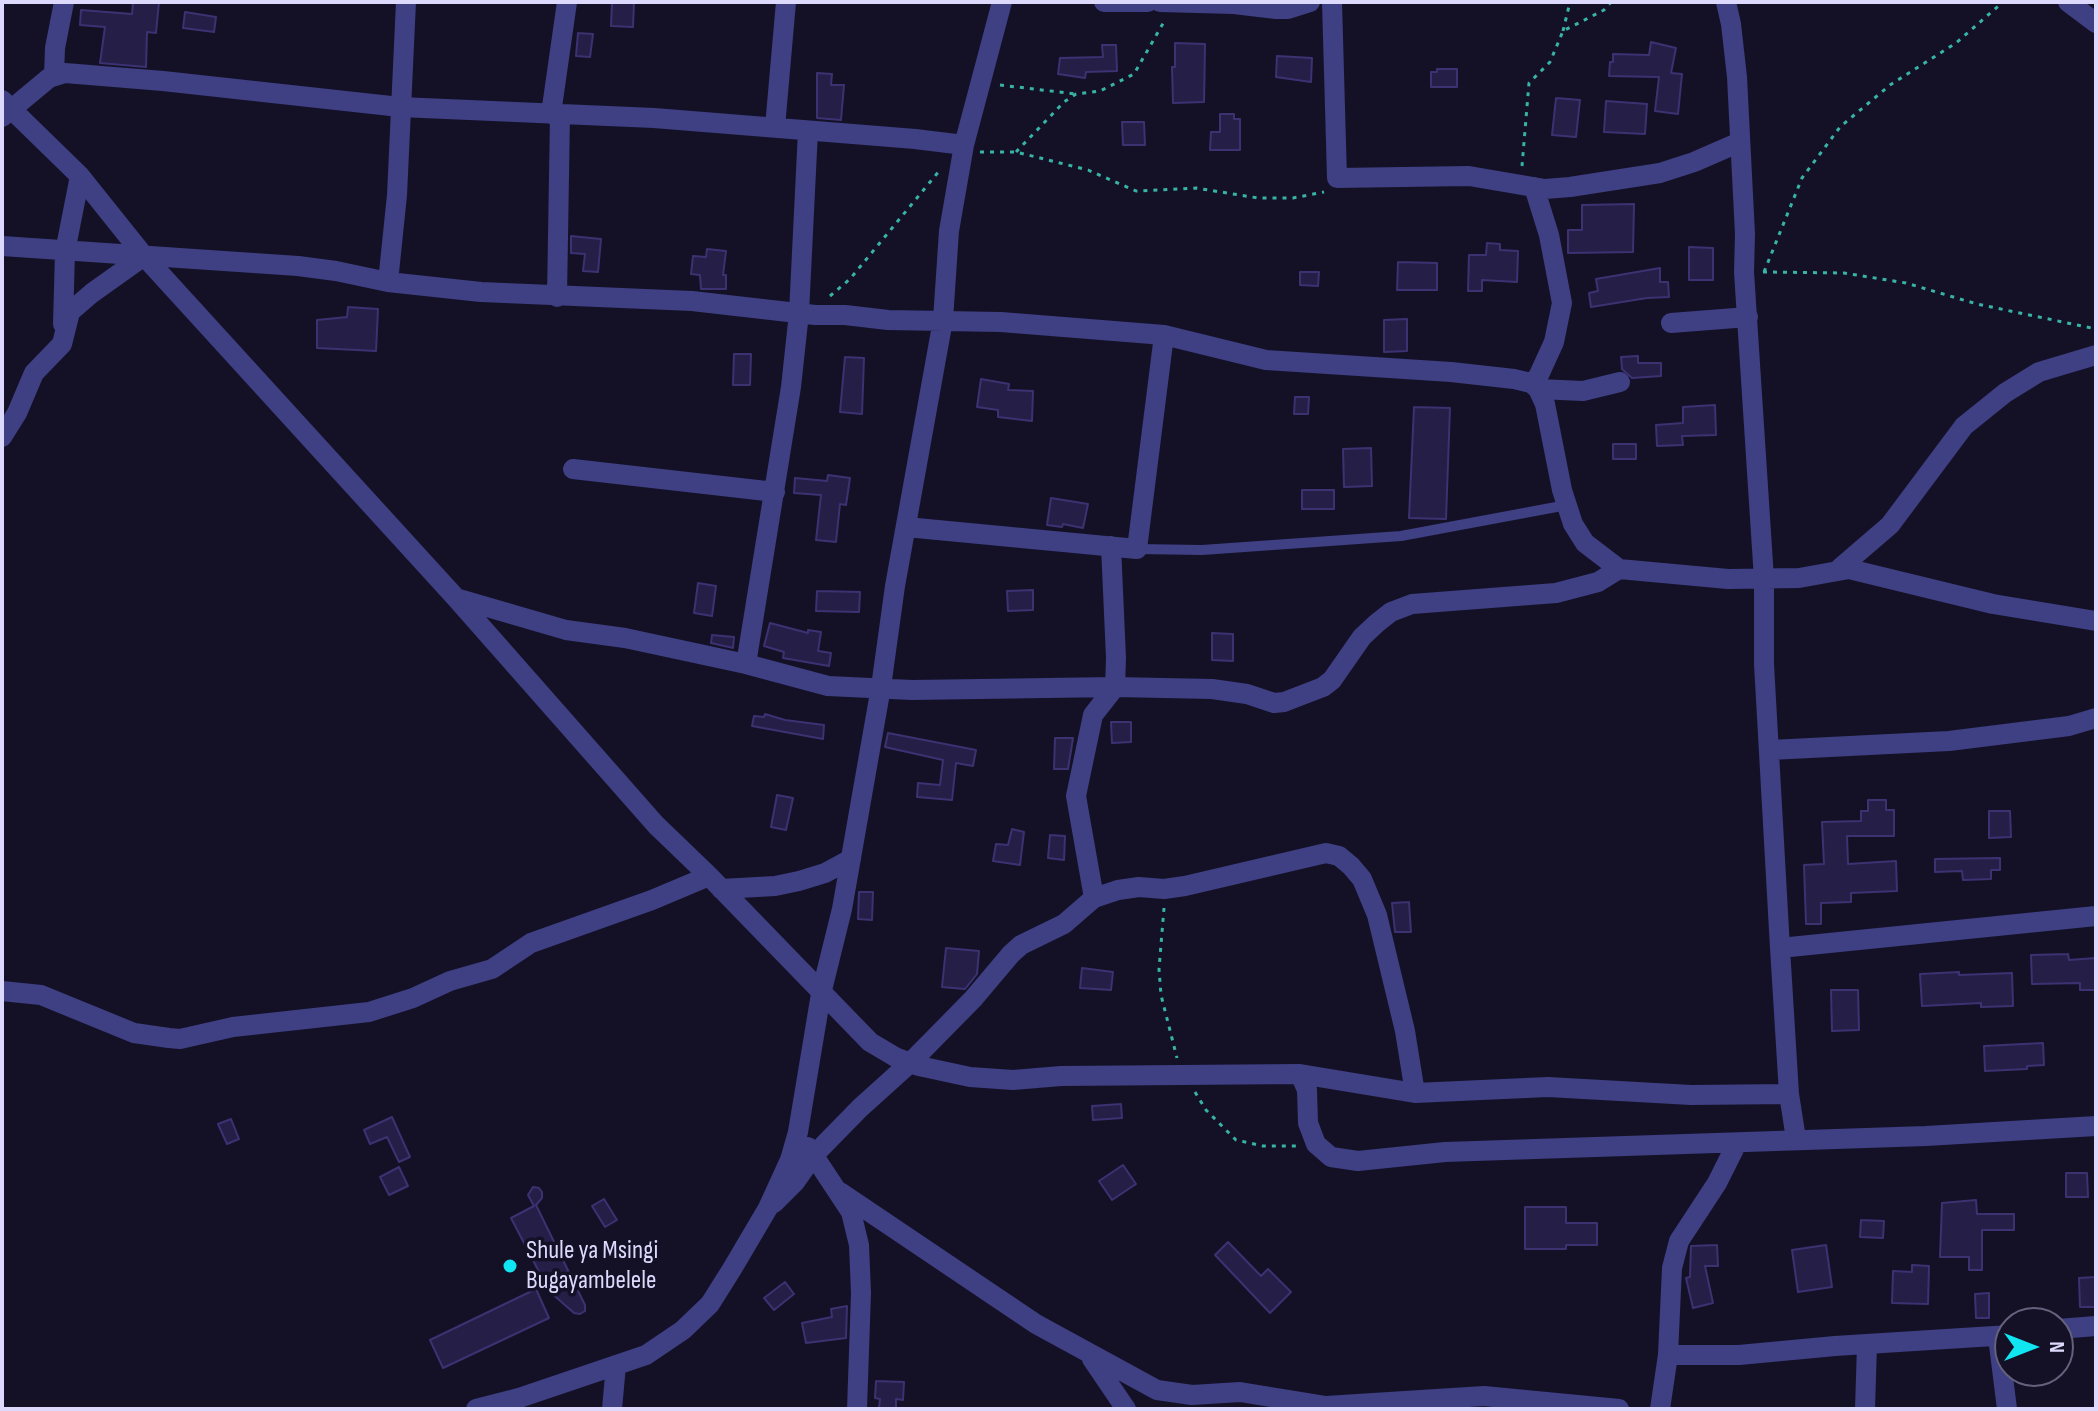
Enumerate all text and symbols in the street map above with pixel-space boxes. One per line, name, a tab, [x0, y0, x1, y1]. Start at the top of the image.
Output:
place label: Shule ya Msingi Bugayambelele	[526, 1235, 658, 1296]
marker: Shule ya Msingi Bugayambelele	[501, 1257, 519, 1275]
north arrow	[1994, 1307, 2074, 1387]
text: N	[2043, 1341, 2070, 1353]

